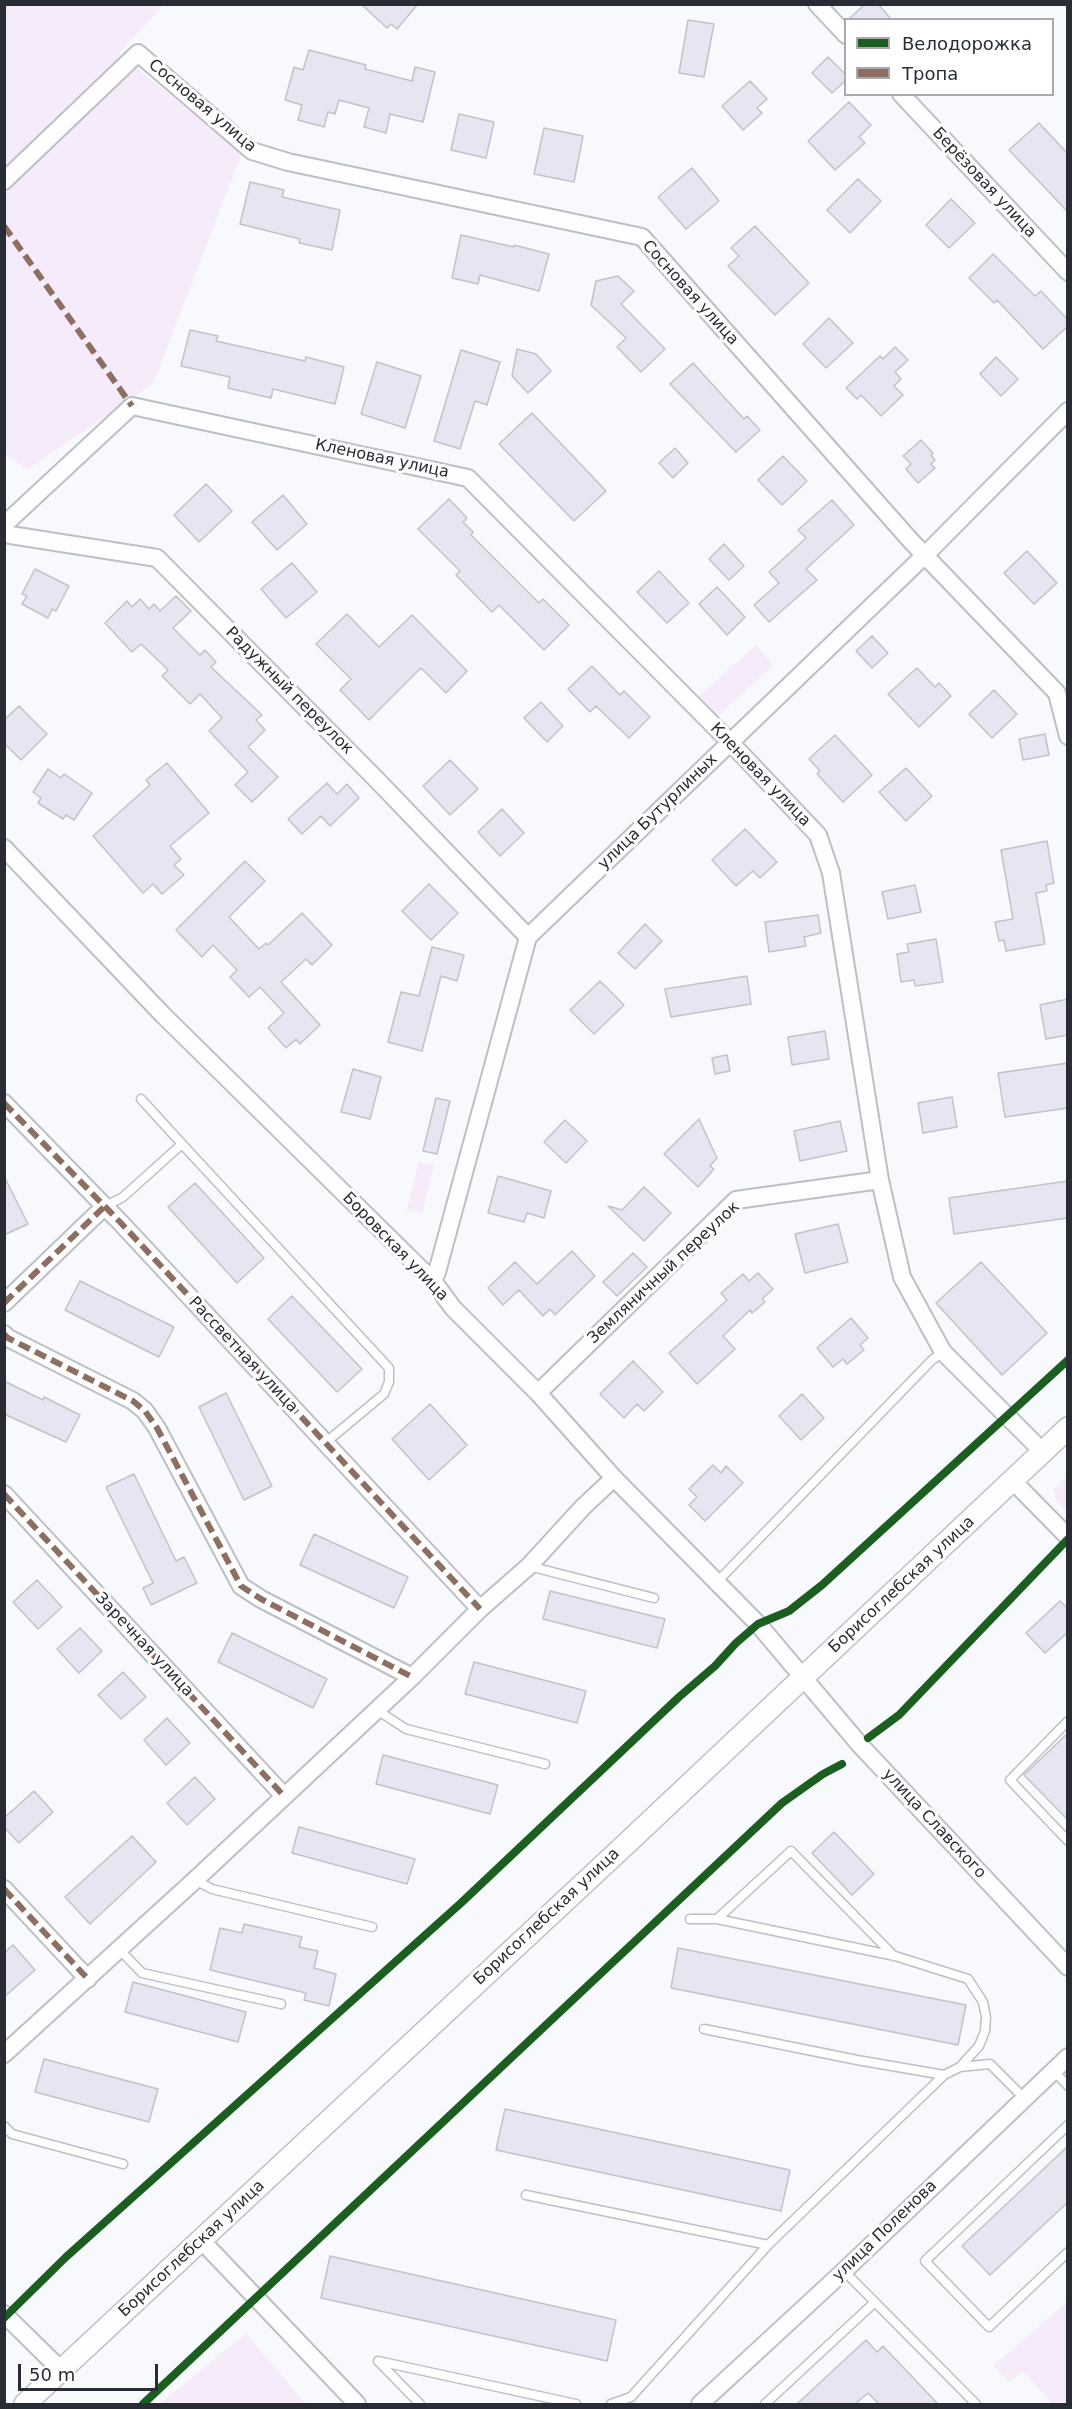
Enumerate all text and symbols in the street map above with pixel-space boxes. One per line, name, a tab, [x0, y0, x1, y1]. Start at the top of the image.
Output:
legend	[844, 18, 1054, 96]
text: Велодорожка	[902, 33, 1032, 54]
street label: Сосновая улица	[144, 55, 260, 157]
text: Тропа	[902, 63, 958, 84]
street label: Берёзовая улица	[928, 124, 1040, 242]
street label: Сосновая улица	[638, 237, 742, 349]
street label: Кленовая улица	[313, 435, 451, 483]
street label: Радужный переулок	[221, 623, 357, 759]
street label: Кленовая улица	[706, 719, 814, 831]
street label: улица Бутурлиных	[594, 750, 722, 874]
street label: Боровская улица	[338, 1189, 452, 1305]
street label: Земляничный переулок	[584, 1198, 744, 1348]
street label: Рассветная улица	[184, 1293, 302, 1417]
street label: Борисоглебская улица	[825, 1513, 979, 1657]
street label: Заречная улица	[91, 1589, 197, 1701]
street label: улица Славского	[878, 1765, 990, 1883]
street label: Борисоглебская улица	[470, 1845, 624, 1989]
street label: улица Поленова	[829, 2176, 941, 2286]
street label: Борисоглебская улица	[115, 2177, 269, 2321]
scale bar	[21, 2352, 160, 2390]
text: 50 m	[29, 2364, 75, 2385]

